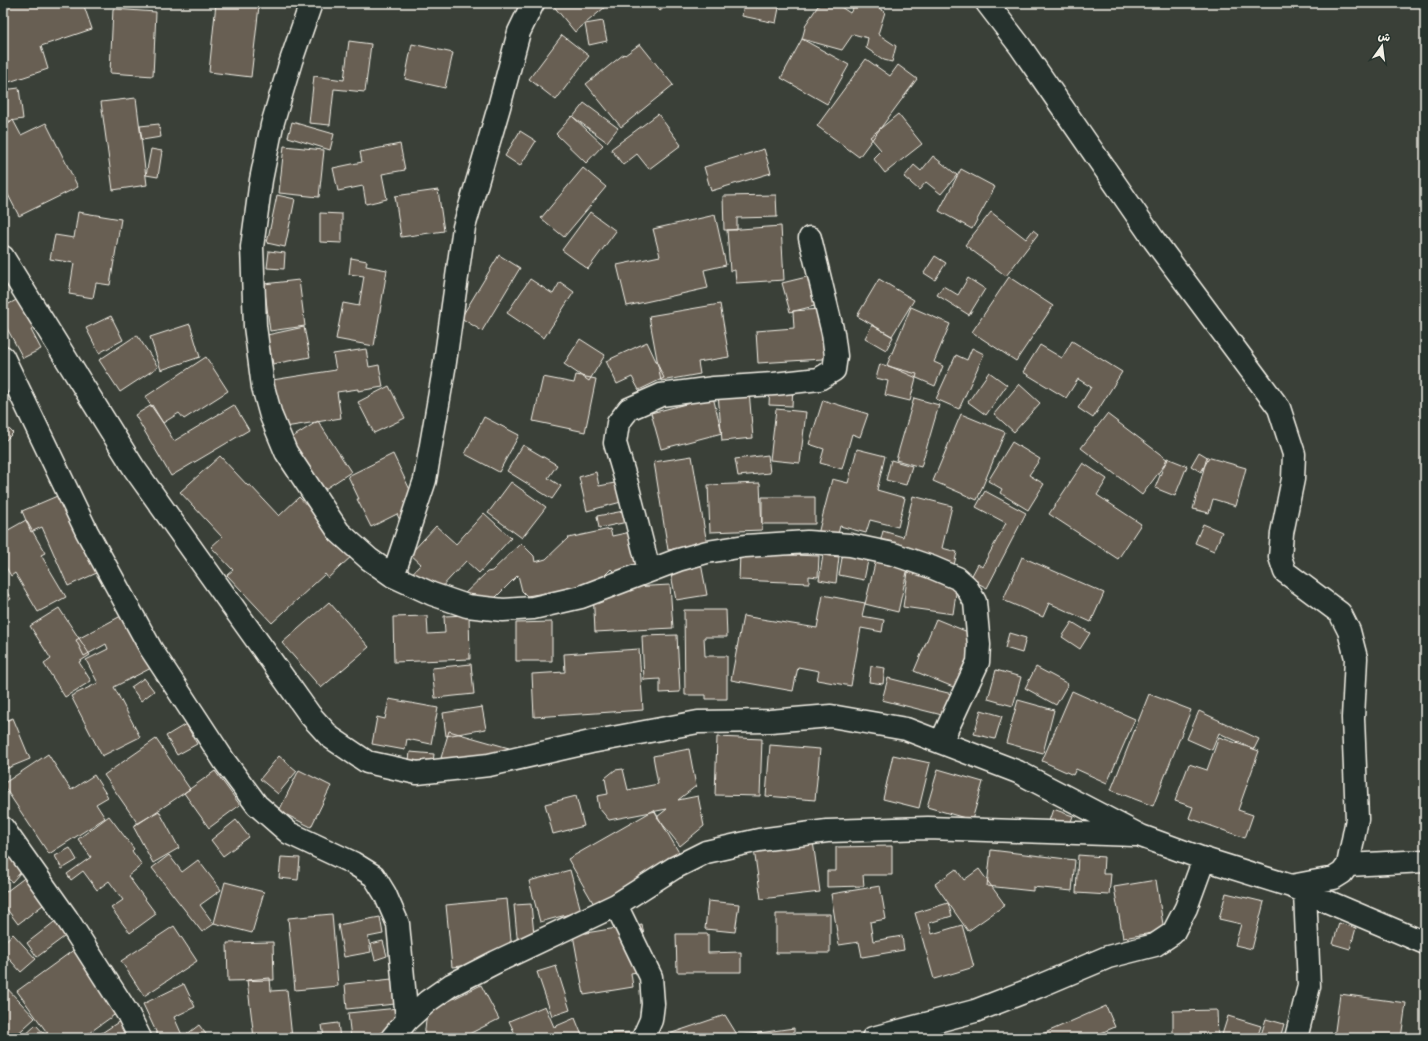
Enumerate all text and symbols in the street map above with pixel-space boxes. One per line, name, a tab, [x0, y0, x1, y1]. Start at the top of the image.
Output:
north arrow	[1362, 26, 1402, 66]
text: ش	[1376, 27, 1392, 47]

